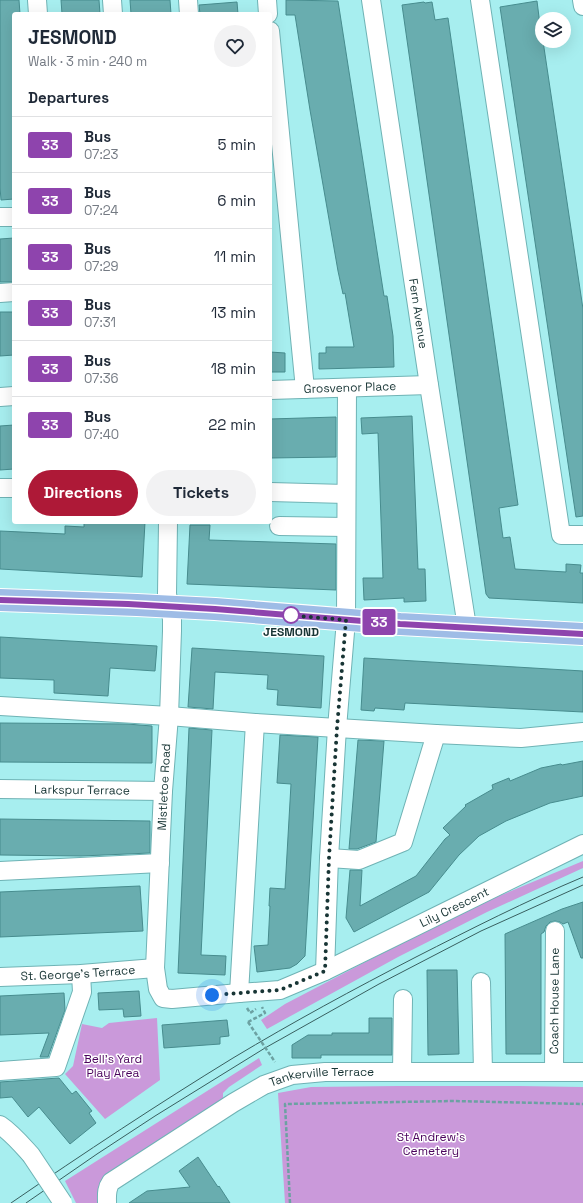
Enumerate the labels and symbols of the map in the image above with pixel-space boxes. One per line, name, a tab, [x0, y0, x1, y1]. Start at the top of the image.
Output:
street label: Fern Avenue	[405, 277, 431, 350]
street label: Grosvenor Place	[303, 378, 397, 397]
marker: JESMOND	[282, 606, 300, 624]
line badge: 33	[361, 609, 397, 635]
place label: JESMOND	[263, 624, 319, 640]
street label: Mistletoe Road	[154, 743, 174, 831]
street label: Larkspur Terrace	[34, 781, 130, 799]
street label: Lily Crescent	[417, 883, 492, 931]
street label: Coach House Lane	[546, 948, 563, 1054]
street label: St. George's Terrace	[20, 962, 136, 984]
your location	[202, 985, 222, 1005]
park label: Bell's Yard Play Area	[84, 1051, 142, 1081]
street label: Tankerville Terrace	[267, 1064, 374, 1091]
park label: St Andrew's Cemetery	[397, 1129, 465, 1159]

